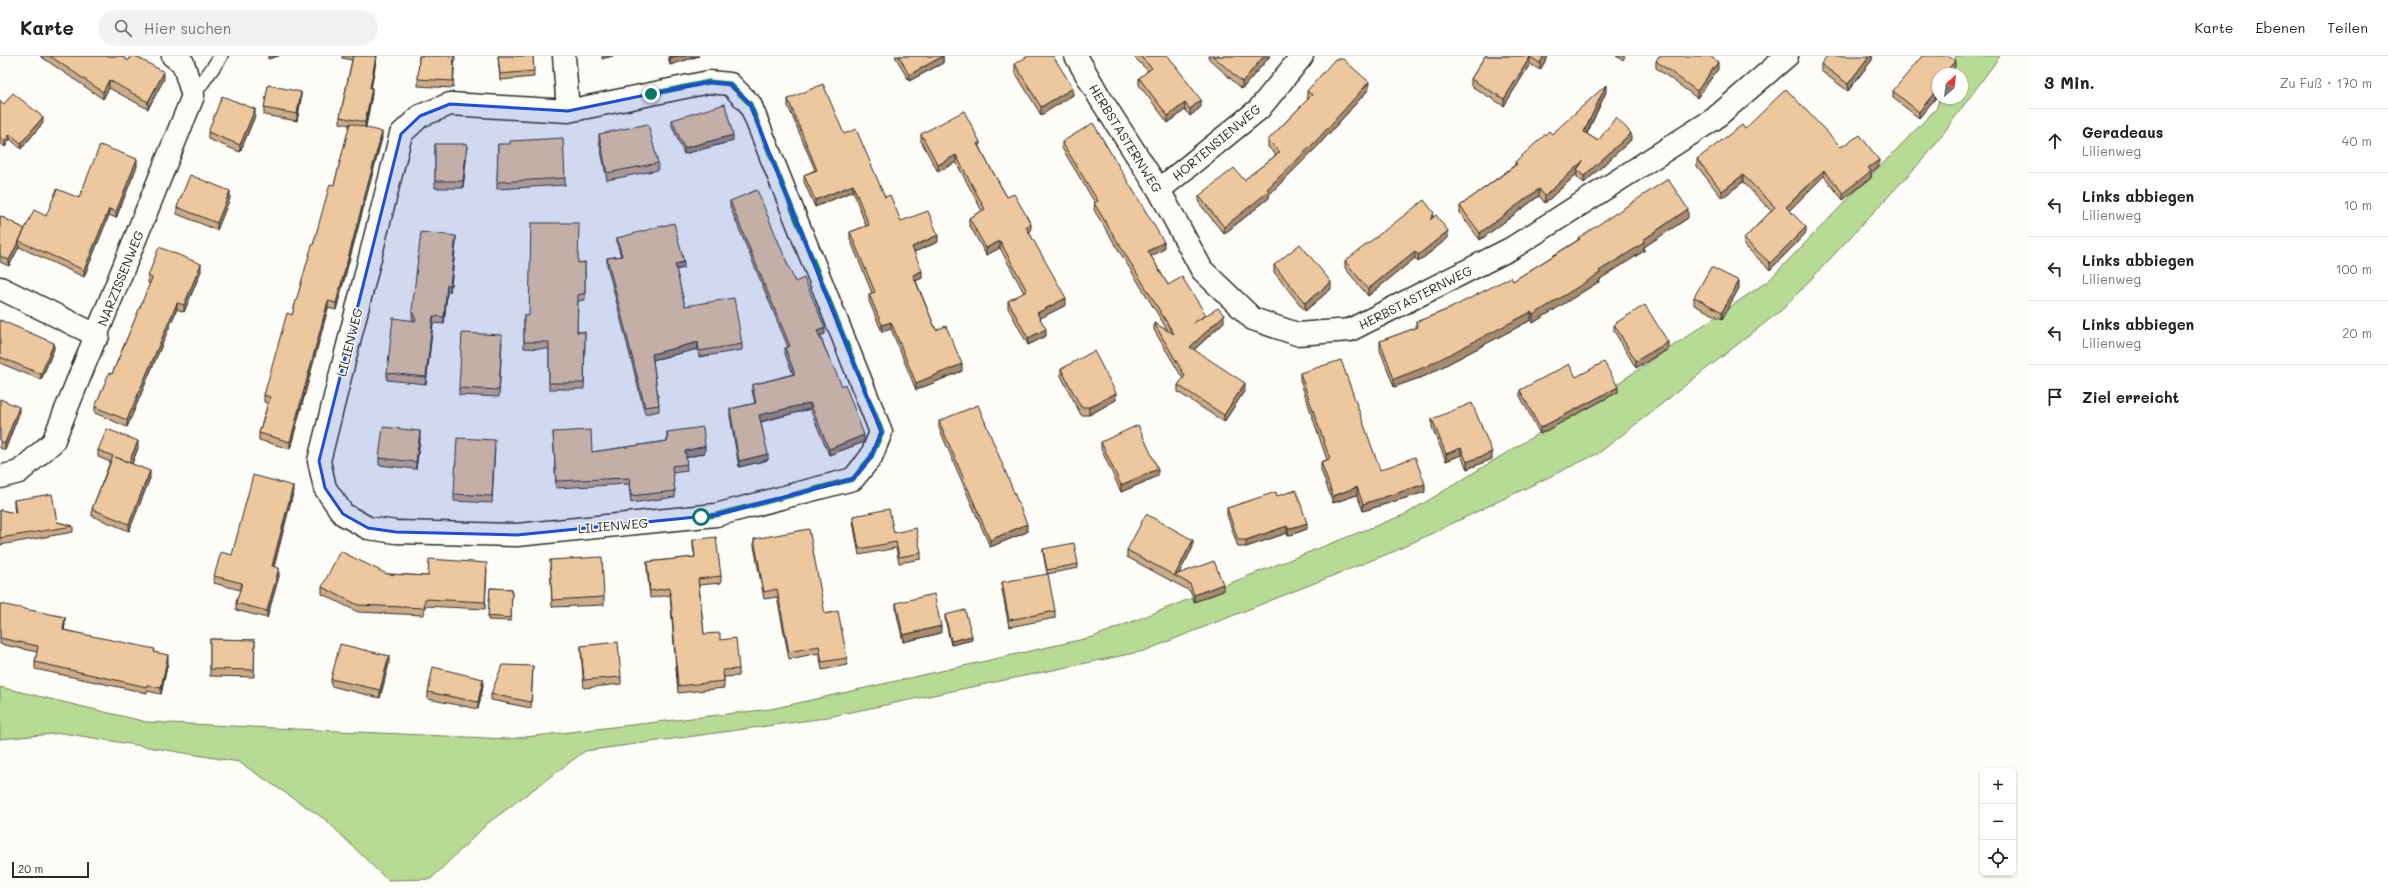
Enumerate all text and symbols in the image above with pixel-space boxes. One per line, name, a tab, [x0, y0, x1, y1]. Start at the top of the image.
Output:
search box	[98, 10, 378, 46]
text: Karte	[20, 15, 74, 40]
icon: search	[112, 17, 134, 39]
text: Hier suchen	[144, 18, 231, 38]
text: Karte	[2194, 18, 2234, 37]
text: Ebenen	[2256, 18, 2305, 37]
text: Teilen	[2327, 18, 2368, 37]
north arrow	[1932, 68, 1968, 104]
text: 3 Min.	[2044, 71, 2095, 93]
text: Zu Fuß · 170 m	[2280, 74, 2372, 91]
street label: HERBSTASTERNWEG	[1086, 80, 1167, 196]
route end	[642, 85, 660, 103]
street label: HORTENSIENWEG	[1168, 100, 1264, 184]
text: Geradeaus	[2082, 122, 2163, 142]
icon: ahead	[2044, 130, 2066, 152]
text: 40 m	[2342, 132, 2372, 149]
text: Lilienweg	[2082, 142, 2141, 159]
text: Links abbiegen	[2082, 186, 2194, 206]
icon: left	[2044, 194, 2066, 216]
text: 10 m	[2344, 196, 2372, 213]
text: Lilienweg	[2082, 206, 2141, 223]
street label: NARZISSENWEG	[93, 227, 147, 328]
text: Links abbiegen	[2082, 250, 2194, 270]
icon: left	[2044, 258, 2066, 280]
text: 100 m	[2336, 260, 2372, 277]
street label: HERBSTASTERNWEG	[1355, 261, 1475, 333]
text: Lilienweg	[2082, 270, 2141, 287]
street label: LILIENWEG	[332, 305, 366, 378]
text: Links abbiegen	[2082, 314, 2194, 334]
icon: left	[2044, 322, 2066, 344]
text: 20 m	[2342, 324, 2372, 341]
text: Lilienweg	[2082, 334, 2141, 351]
icon: arrive	[2044, 386, 2066, 408]
text: Ziel erreicht	[2082, 387, 2179, 407]
route start	[692, 508, 710, 526]
street label: LILIENWEG	[577, 513, 649, 537]
map controls	[1980, 768, 2016, 876]
button: +	[1980, 768, 2016, 804]
button: −	[1980, 804, 2016, 840]
button: locate	[1980, 840, 2016, 876]
scale bar	[12, 860, 89, 879]
text: 20 m	[18, 861, 43, 876]

